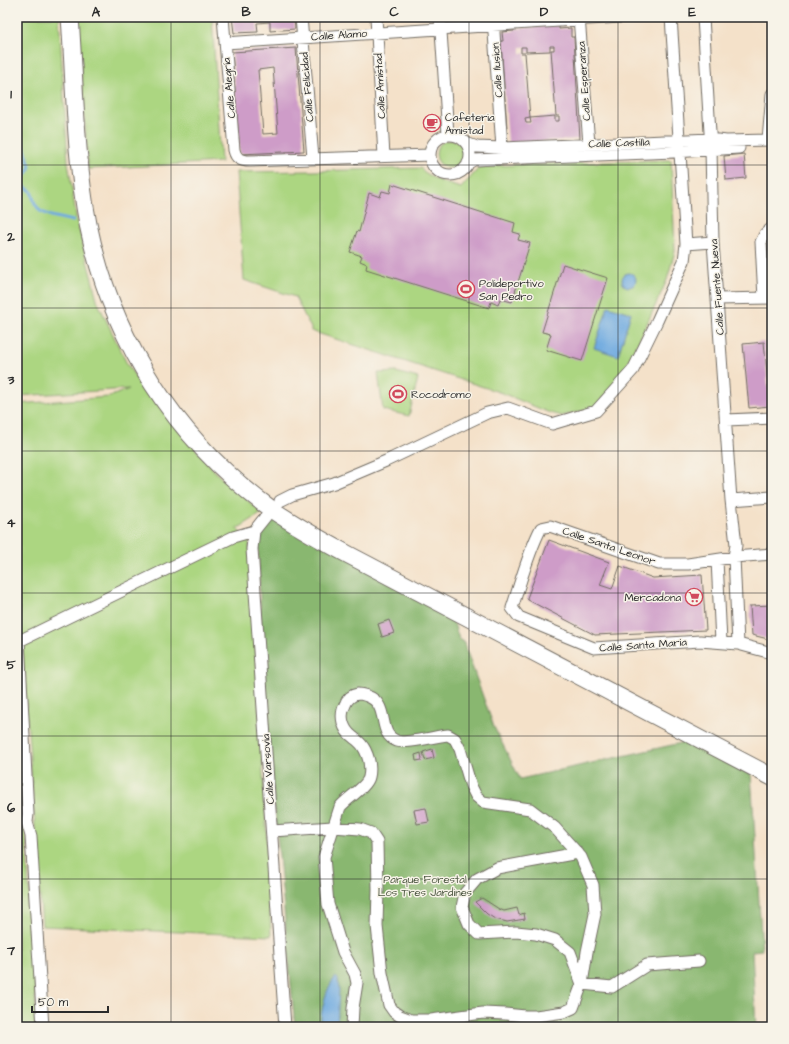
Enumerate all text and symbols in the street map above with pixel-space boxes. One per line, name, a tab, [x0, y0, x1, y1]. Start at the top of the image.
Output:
text: A	[92, 3, 101, 21]
text: B	[241, 3, 251, 21]
text: C	[389, 3, 399, 21]
text: D	[540, 3, 549, 21]
text: E	[688, 3, 696, 21]
street label: Calle Alamo	[310, 25, 368, 44]
street label: Calle Esperanza	[574, 40, 594, 121]
street label: Calle Ilusion	[488, 42, 506, 98]
street label: Calle Felicidad	[296, 51, 318, 122]
street label: Calle Amistad	[371, 52, 389, 119]
street label: Calle Alegría	[219, 57, 240, 119]
text: 1	[10, 85, 12, 103]
place label: Cafeteria Amistad	[445, 110, 495, 138]
cafe icon: Cafeteria Amistad	[422, 113, 442, 133]
street label: Calle Castilla	[588, 134, 650, 152]
text: 2	[6, 228, 15, 246]
street label: Calle Fuente Nueva	[706, 238, 728, 336]
place label: Polideportivo San Pedro	[479, 276, 544, 304]
sports icon: Polideportivo San Pedro	[456, 279, 476, 299]
text: 3	[7, 371, 15, 389]
sports icon: Rocodromo	[388, 384, 408, 404]
place label: Rocodromo	[411, 387, 472, 402]
text: 4	[7, 514, 16, 532]
street label: Calle Santa Leonor	[561, 523, 657, 569]
supermarket icon: Mercadona	[684, 587, 704, 607]
place label: Mercadona	[624, 590, 681, 605]
street label: Calle Santa María	[599, 634, 688, 656]
text: 5	[6, 656, 16, 674]
street label: Calle Varsovia	[258, 733, 278, 805]
text: 6	[7, 799, 16, 817]
park label: Parque Forestal Los Tres Jardines	[378, 872, 473, 900]
text: 7	[6, 942, 16, 960]
scale bar	[32, 988, 108, 1014]
text: 50 m	[38, 994, 69, 1011]

